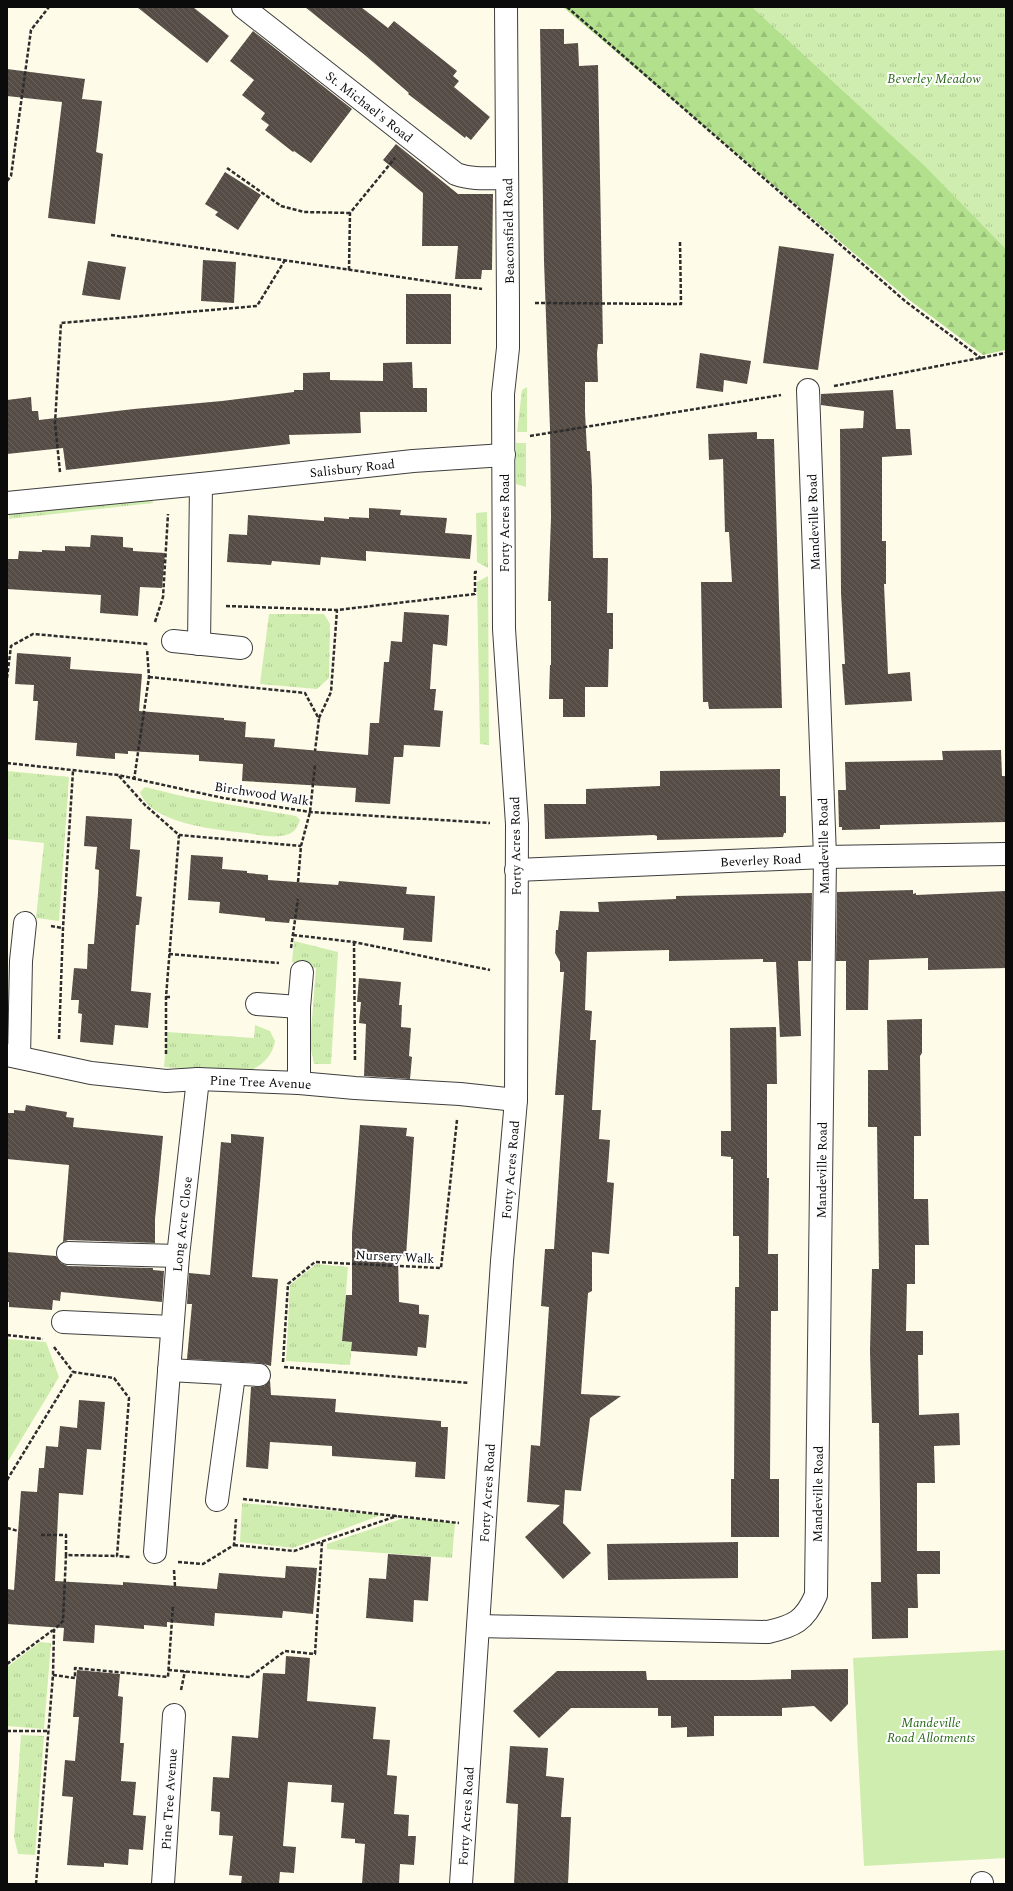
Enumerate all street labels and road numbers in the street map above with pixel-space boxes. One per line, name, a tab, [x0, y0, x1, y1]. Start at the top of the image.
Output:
street label: St. Michael's Road	[321, 66, 417, 148]
street label: Beaconsfield Road	[498, 178, 520, 284]
street label: Salisbury Road	[309, 454, 396, 483]
street label: Forty Acres Road	[495, 473, 515, 573]
street label: Mandeville Road	[802, 473, 826, 571]
street label: Birchwood Walk	[213, 777, 311, 811]
street label: Forty Acres Road	[505, 796, 527, 896]
street label: Mandeville Road	[813, 797, 835, 895]
street label: Beverley Road	[720, 849, 802, 872]
street label: Pine Tree Avenue	[209, 1070, 312, 1095]
street label: Forty Acres Road	[497, 1119, 525, 1220]
street label: Mandeville Road	[812, 1122, 833, 1219]
street label: Long Acre Close	[168, 1175, 198, 1273]
street label: Nursery Walk	[355, 1245, 435, 1269]
street label: Forty Acres Road	[475, 1443, 501, 1543]
street label: Mandeville Road	[808, 1446, 829, 1543]
street label: Pine Tree Avenue	[156, 1748, 183, 1851]
street label: Forty Acres Road	[453, 1766, 480, 1866]

